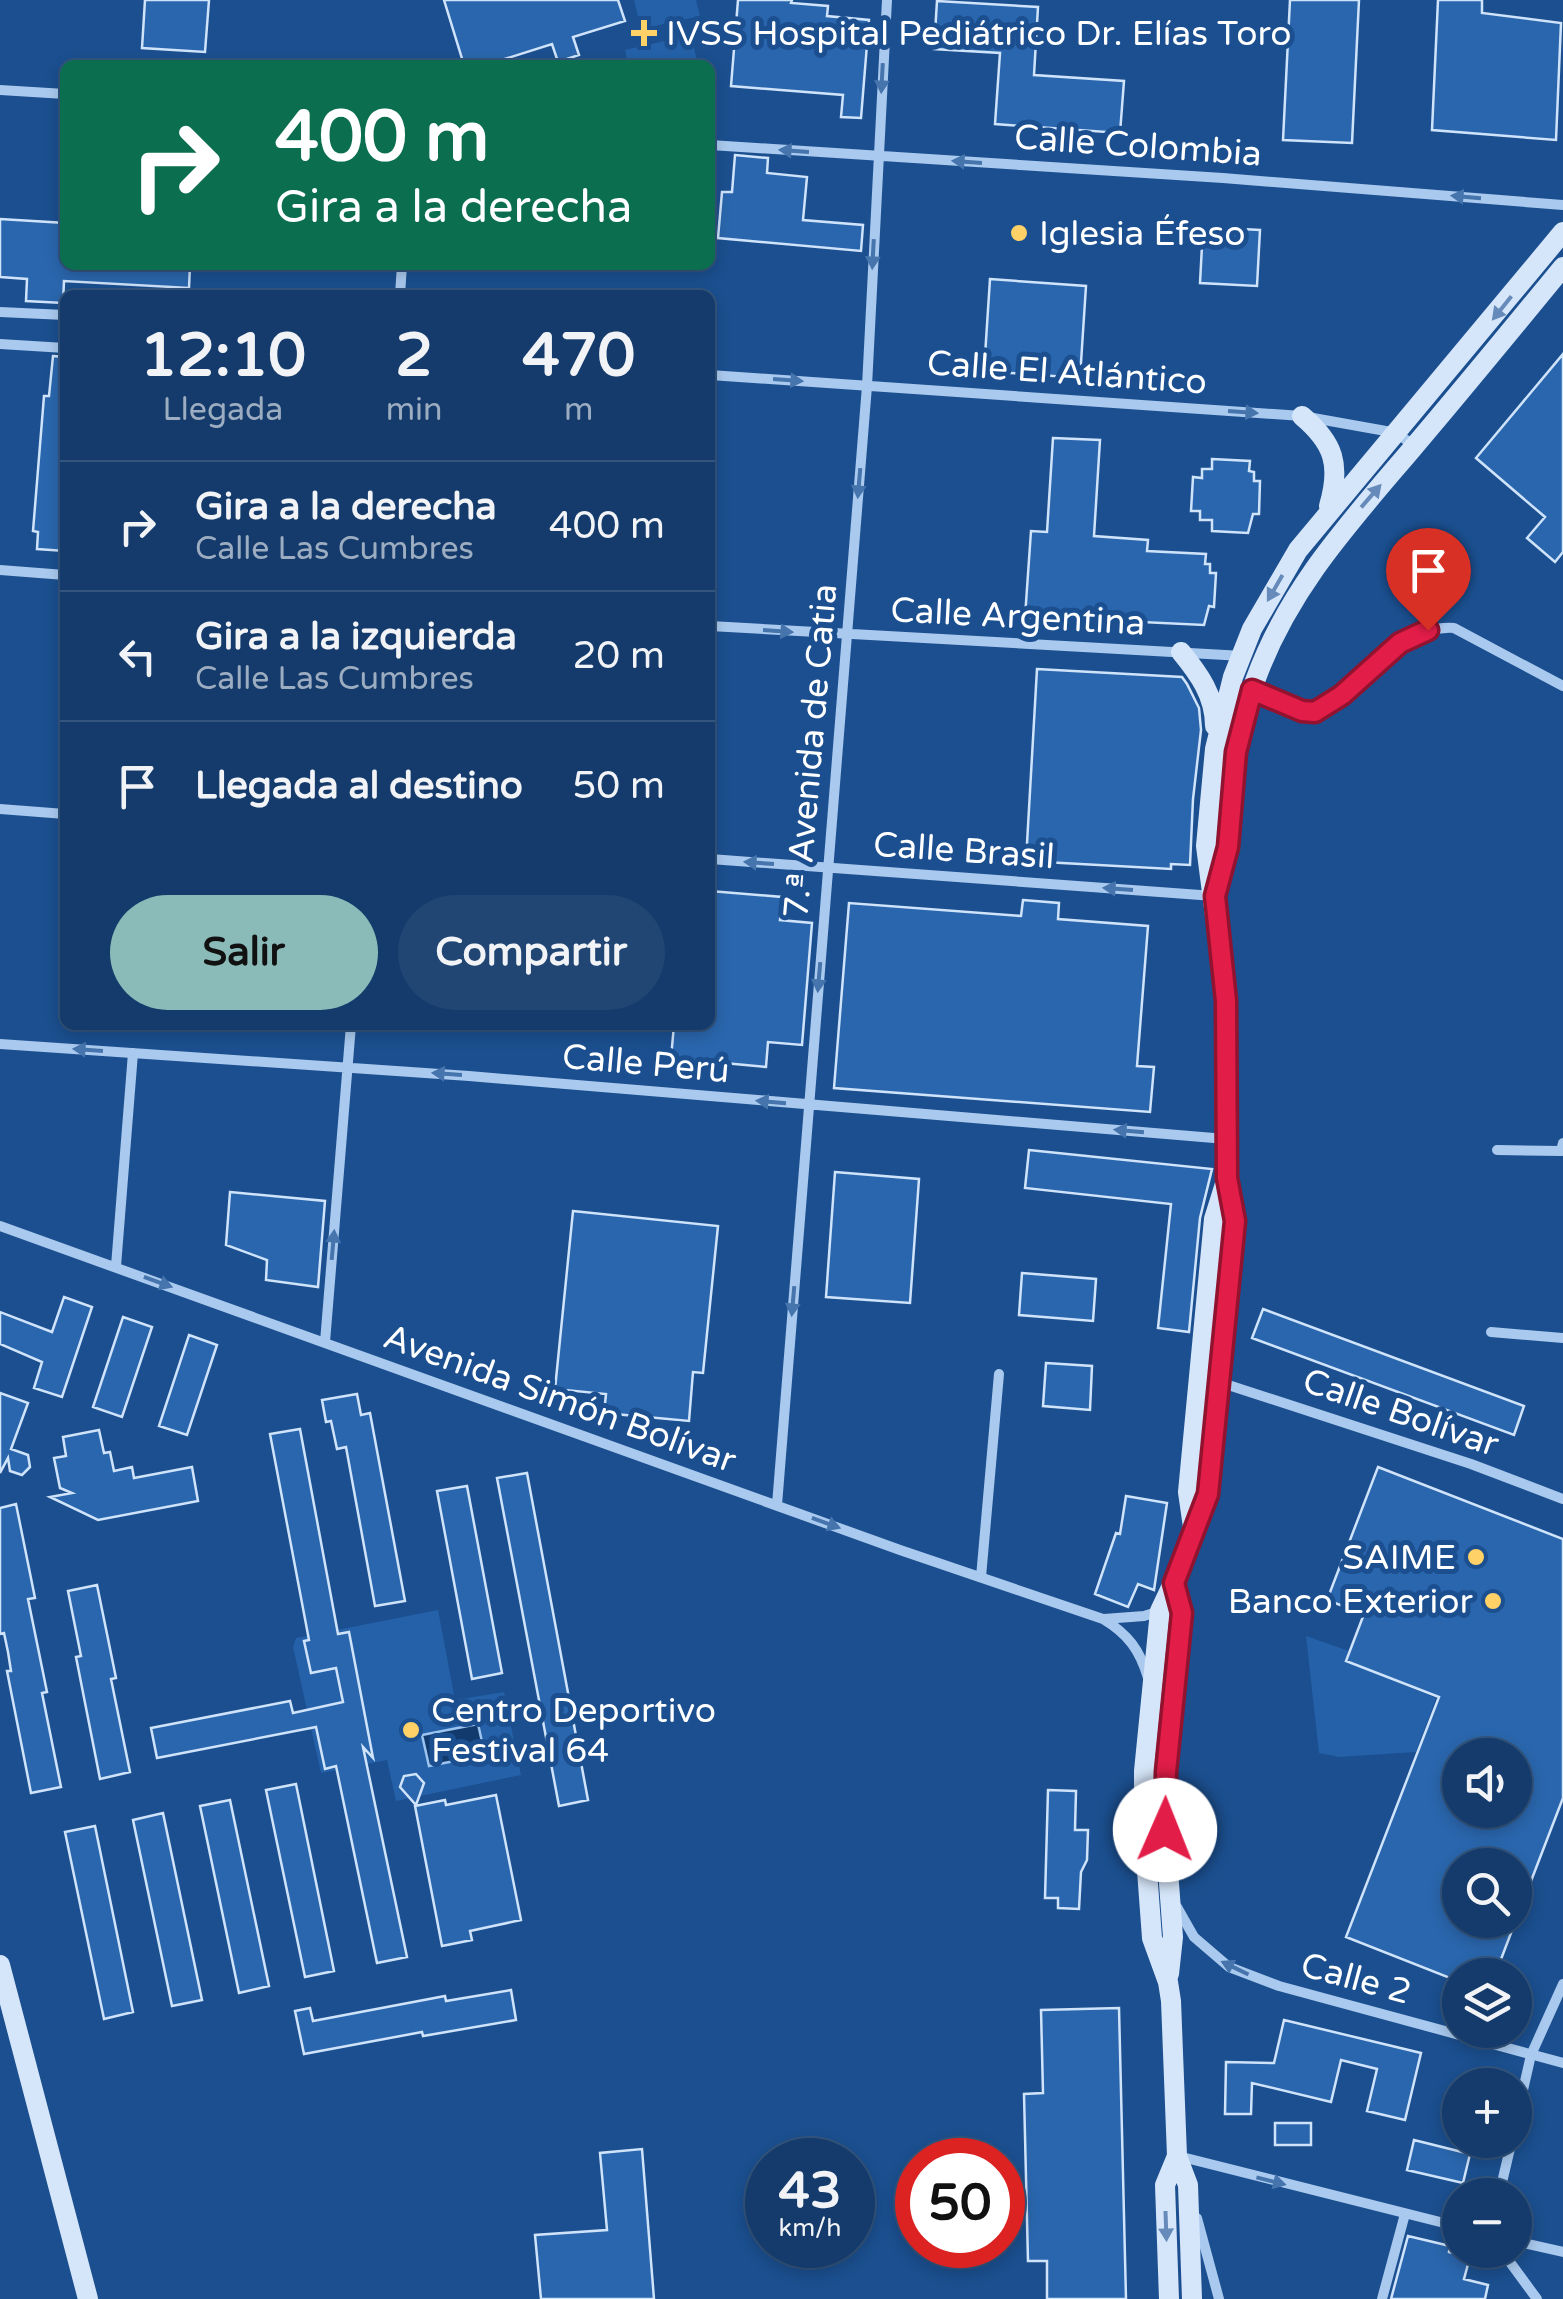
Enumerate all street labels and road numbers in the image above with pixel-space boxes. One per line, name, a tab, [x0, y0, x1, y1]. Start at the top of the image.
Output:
street label: Calle Colombia	[1013, 116, 1263, 176]
street label: Calle El Atlántico	[926, 342, 1208, 404]
street label: 7.ª Avenida de Catia	[775, 582, 847, 920]
street label: Calle Argentina	[890, 589, 1146, 645]
street label: Calle Brasil	[872, 824, 1056, 878]
street label: Calle Perú	[560, 1036, 731, 1092]
street label: Avenida Simón Bolívar	[378, 1316, 742, 1482]
street label: Calle Bolívar	[1297, 1360, 1505, 1466]
street label: Calle 2	[1296, 1944, 1415, 2014]

